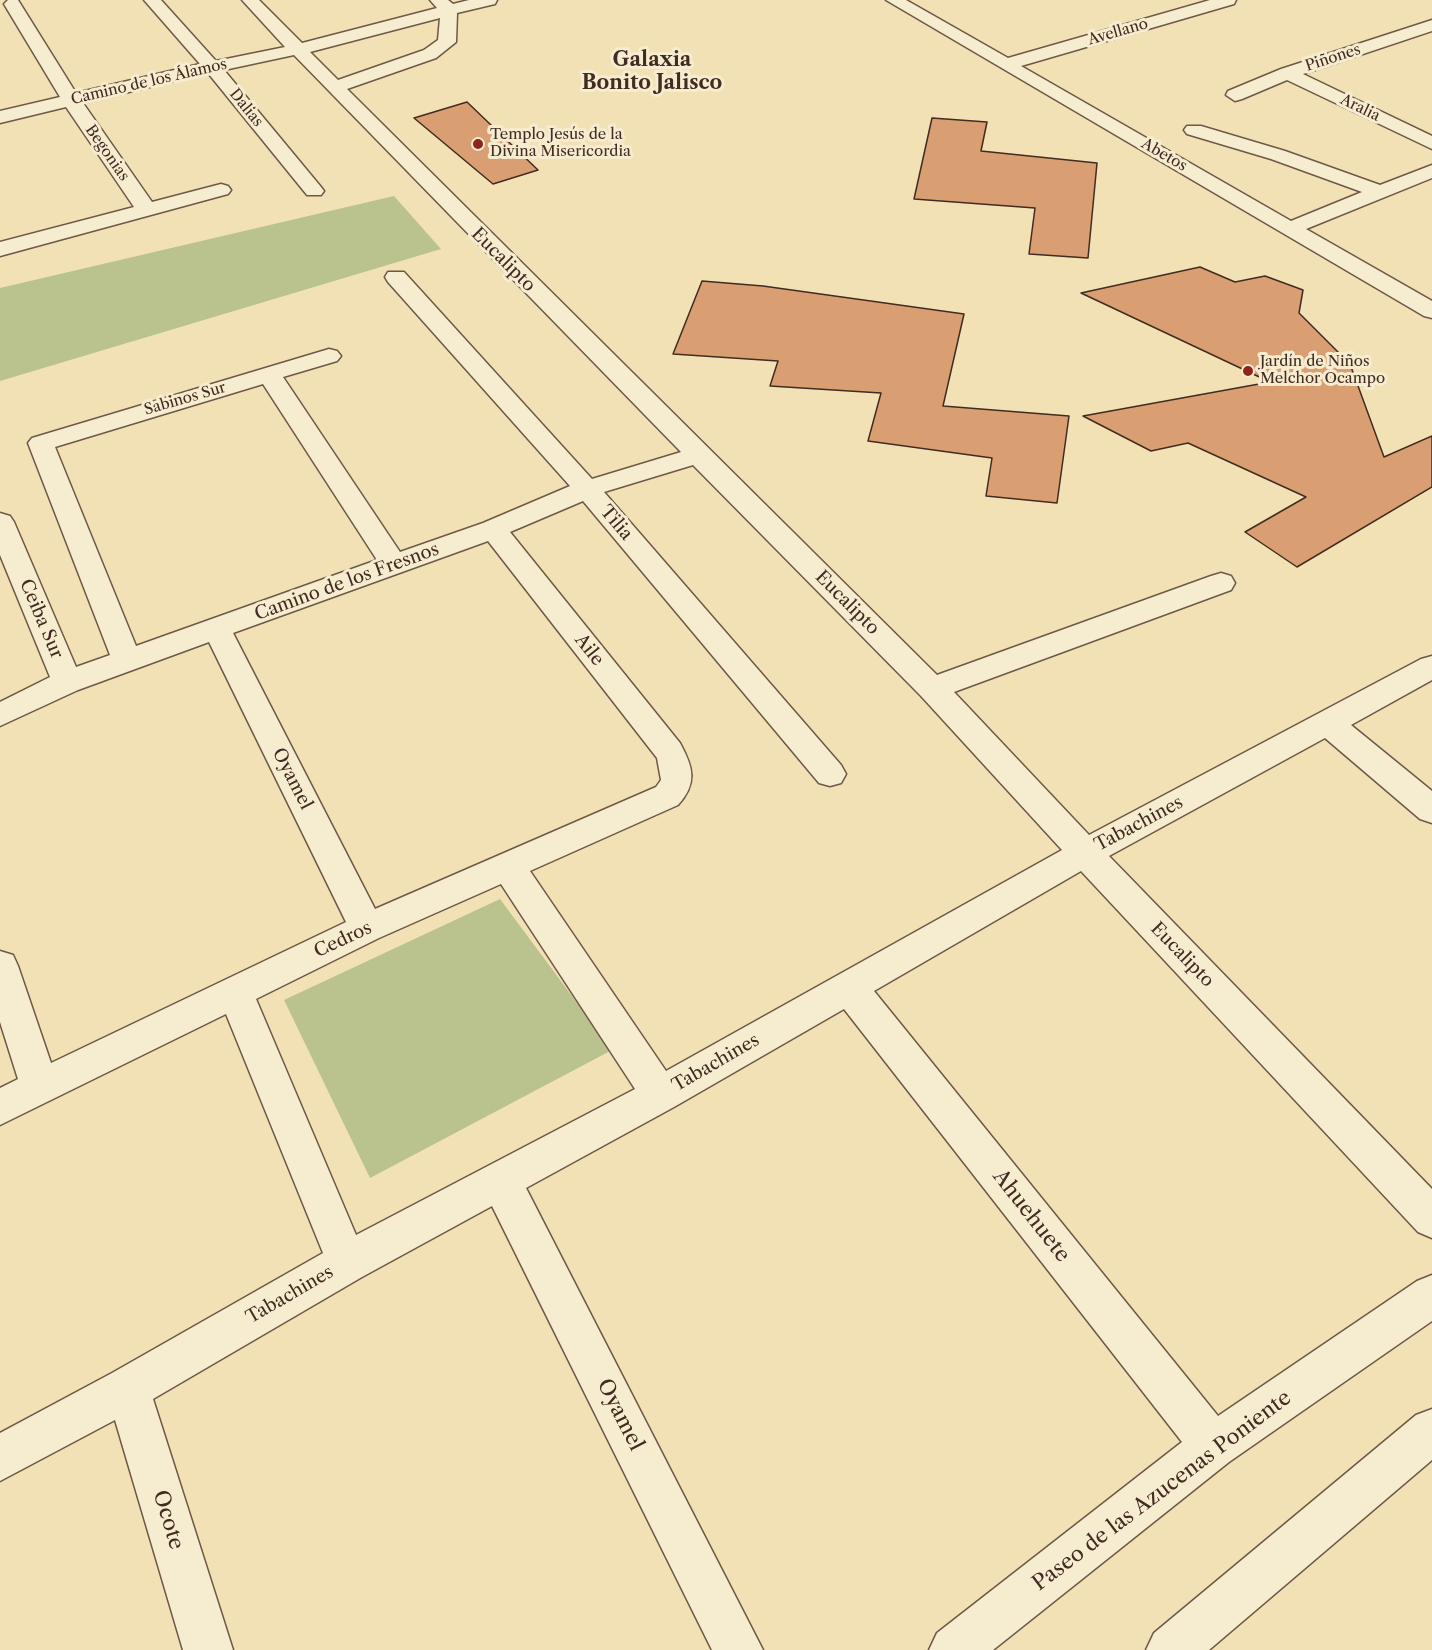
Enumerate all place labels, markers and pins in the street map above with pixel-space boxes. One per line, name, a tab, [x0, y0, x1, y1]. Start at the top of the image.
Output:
place label: Templo Jesús de la Divina Misericordia	[490, 126, 631, 161]
marker: Templo Jesús de la Divina Misericordia	[471, 137, 485, 151]
place label: Jardín de Niños Melchor Ocampo	[1260, 353, 1385, 388]
marker: Jardín de Niños Melchor Ocampo	[1241, 364, 1255, 378]

